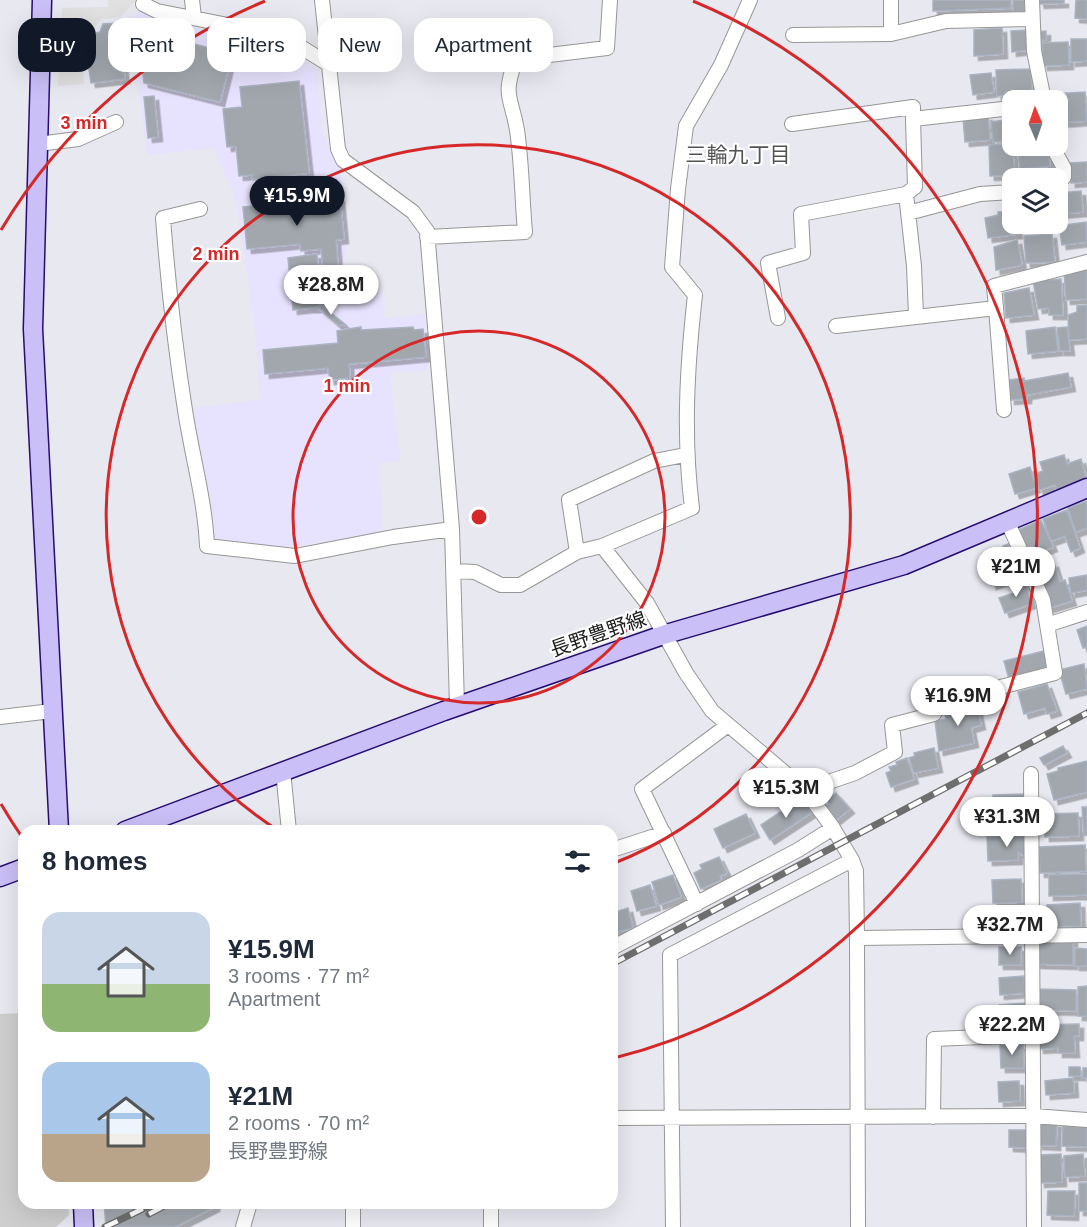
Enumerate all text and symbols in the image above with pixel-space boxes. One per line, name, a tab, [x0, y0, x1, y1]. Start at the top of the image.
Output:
chip: Buy	[18, 18, 96, 72]
chip: Rent	[108, 18, 195, 72]
chip: Filters	[207, 18, 306, 72]
chip: New	[318, 18, 402, 72]
chip: Apartment	[414, 18, 553, 72]
north arrow	[1002, 90, 1068, 156]
map controls	[1002, 90, 1068, 234]
text: 3 min	[60, 113, 108, 133]
district label: 三輪九丁目	[686, 143, 791, 166]
button: layers	[1002, 168, 1068, 234]
pin: ¥15.9M	[248, 176, 346, 227]
text: ¥15.9M	[264, 184, 330, 206]
text: 2 min	[192, 244, 240, 264]
pin: ¥28.8M	[282, 265, 380, 316]
text: ¥28.8M	[298, 273, 364, 295]
text: 1 min	[323, 376, 371, 396]
centre of rings	[469, 507, 489, 527]
pin: ¥21M	[980, 547, 1052, 598]
text: ¥21M	[991, 555, 1041, 577]
street label: 長野豊野線	[547, 607, 649, 661]
pin: ¥16.9M	[909, 676, 1007, 727]
text: ¥16.9M	[925, 684, 991, 706]
pin: ¥15.3M	[737, 768, 835, 819]
text: ¥15.3M	[753, 776, 819, 798]
pin: ¥31.3M	[958, 797, 1056, 848]
text: ¥31.3M	[974, 805, 1040, 827]
icon: filters	[561, 845, 594, 878]
text: 8 homes	[42, 846, 148, 876]
pin: ¥32.7M	[961, 905, 1059, 956]
text: ¥32.7M	[977, 913, 1043, 935]
text: ¥15.9M	[228, 934, 315, 964]
icon: home	[90, 936, 162, 1008]
text: 3 rooms · 77 m²	[228, 965, 369, 987]
text: Apartment	[228, 988, 320, 1010]
pin: ¥22.2M	[963, 1005, 1061, 1056]
text: ¥22.2M	[979, 1013, 1045, 1035]
text: ¥21M	[228, 1081, 293, 1111]
icon: home	[90, 1086, 162, 1158]
text: 2 rooms · 70 m²	[228, 1112, 369, 1134]
text: 長野豊野線	[228, 1140, 328, 1162]

